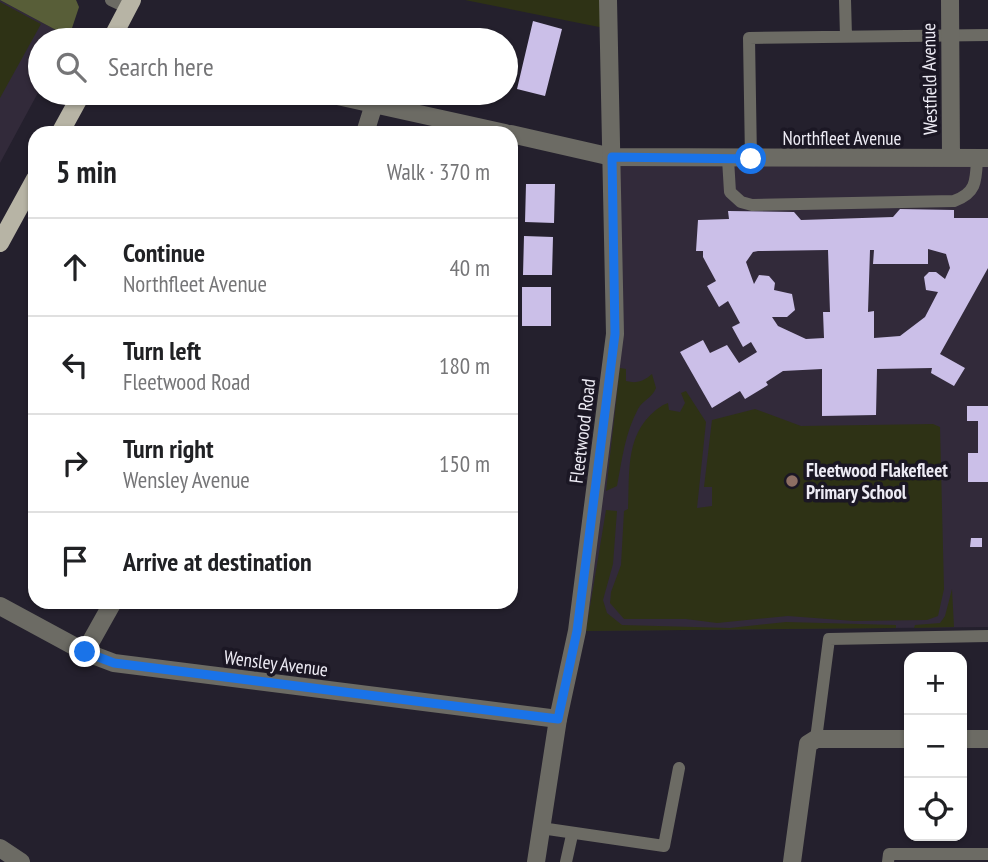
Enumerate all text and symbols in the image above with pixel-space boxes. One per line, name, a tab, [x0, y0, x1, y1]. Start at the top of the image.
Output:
street label: Westfield Avenue	[916, 23, 942, 135]
search box	[28, 28, 518, 105]
icon: search	[52, 48, 90, 86]
text: Search here	[108, 50, 214, 83]
street label: Northfleet Avenue	[783, 126, 902, 150]
route start	[735, 143, 766, 174]
text: 5 min	[56, 152, 117, 191]
text: Walk · 370 m	[387, 157, 490, 186]
text: Continue	[123, 236, 205, 269]
icon: ahead	[56, 248, 94, 286]
text: 40 m	[449, 253, 490, 282]
text: Northfleet Avenue	[123, 269, 267, 298]
text: Turn left	[123, 334, 201, 367]
icon: left	[56, 346, 94, 384]
text: 180 m	[439, 351, 490, 380]
text: Fleetwood Road	[123, 367, 250, 396]
street label: Fleetwood Road	[564, 377, 600, 485]
text: Turn right	[123, 432, 214, 465]
icon: right	[56, 444, 94, 482]
text: 150 m	[439, 449, 490, 478]
place label: Fleetwood Flakefleet Primary School	[806, 458, 948, 504]
text: Wensley Avenue	[123, 465, 250, 494]
marker: Fleetwood Flakefleet Primary School	[784, 473, 800, 489]
icon: arrive	[56, 542, 94, 580]
text: Arrive at destination	[123, 545, 312, 578]
route end	[69, 636, 100, 667]
street label: Wensley Avenue	[223, 645, 330, 681]
map controls	[904, 652, 967, 841]
button: +	[904, 652, 967, 715]
button: −	[904, 715, 967, 778]
button: locate	[904, 778, 967, 841]

